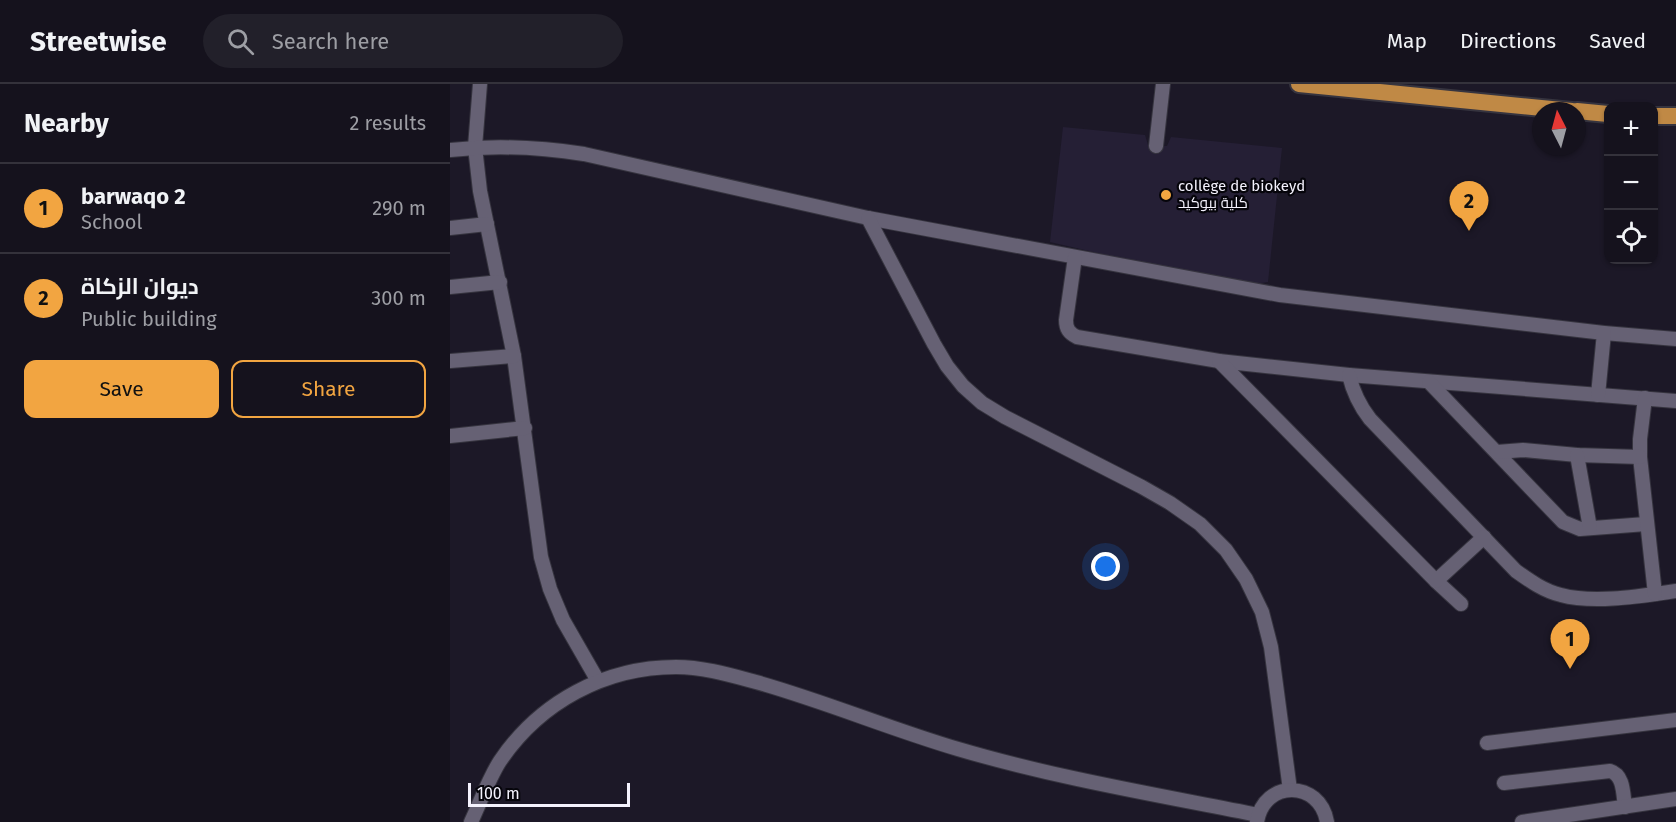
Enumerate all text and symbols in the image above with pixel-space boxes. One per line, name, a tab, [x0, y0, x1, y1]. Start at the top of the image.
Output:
search box	[203, 14, 623, 68]
text: Streetwise	[30, 25, 167, 58]
icon: search	[224, 25, 257, 58]
text: Search here	[272, 28, 389, 55]
text: Map	[1387, 28, 1427, 54]
text: Directions	[1460, 28, 1556, 54]
text: Saved	[1589, 28, 1646, 54]
north arrow	[1532, 102, 1586, 156]
map controls	[1604, 102, 1658, 264]
button: +	[1604, 102, 1658, 156]
text: Nearby	[24, 108, 109, 139]
text: 2 results	[349, 111, 426, 135]
button: −	[1604, 156, 1658, 210]
place label: collège de biokeyd كلية بيوكيد	[1178, 177, 1305, 212]
pin: 2	[1450, 182, 1488, 231]
text: barwaqo 2	[81, 183, 186, 210]
marker: collège de biokeyd كلية بيوكيد	[1159, 188, 1173, 202]
text: 1	[39, 196, 48, 220]
text: 290 m	[372, 196, 426, 220]
text: School	[81, 210, 142, 234]
button: locate	[1604, 210, 1658, 264]
text: ديوان الزكاة	[81, 273, 199, 300]
text: 2	[38, 286, 49, 310]
text: 300 m	[371, 286, 426, 310]
text: Public building	[81, 307, 217, 331]
button: Save	[24, 360, 219, 418]
button: Share	[231, 360, 426, 418]
your location	[1091, 552, 1120, 581]
pin: 1	[1550, 620, 1590, 669]
scale bar	[468, 780, 630, 808]
text: 100 m	[477, 784, 520, 803]

